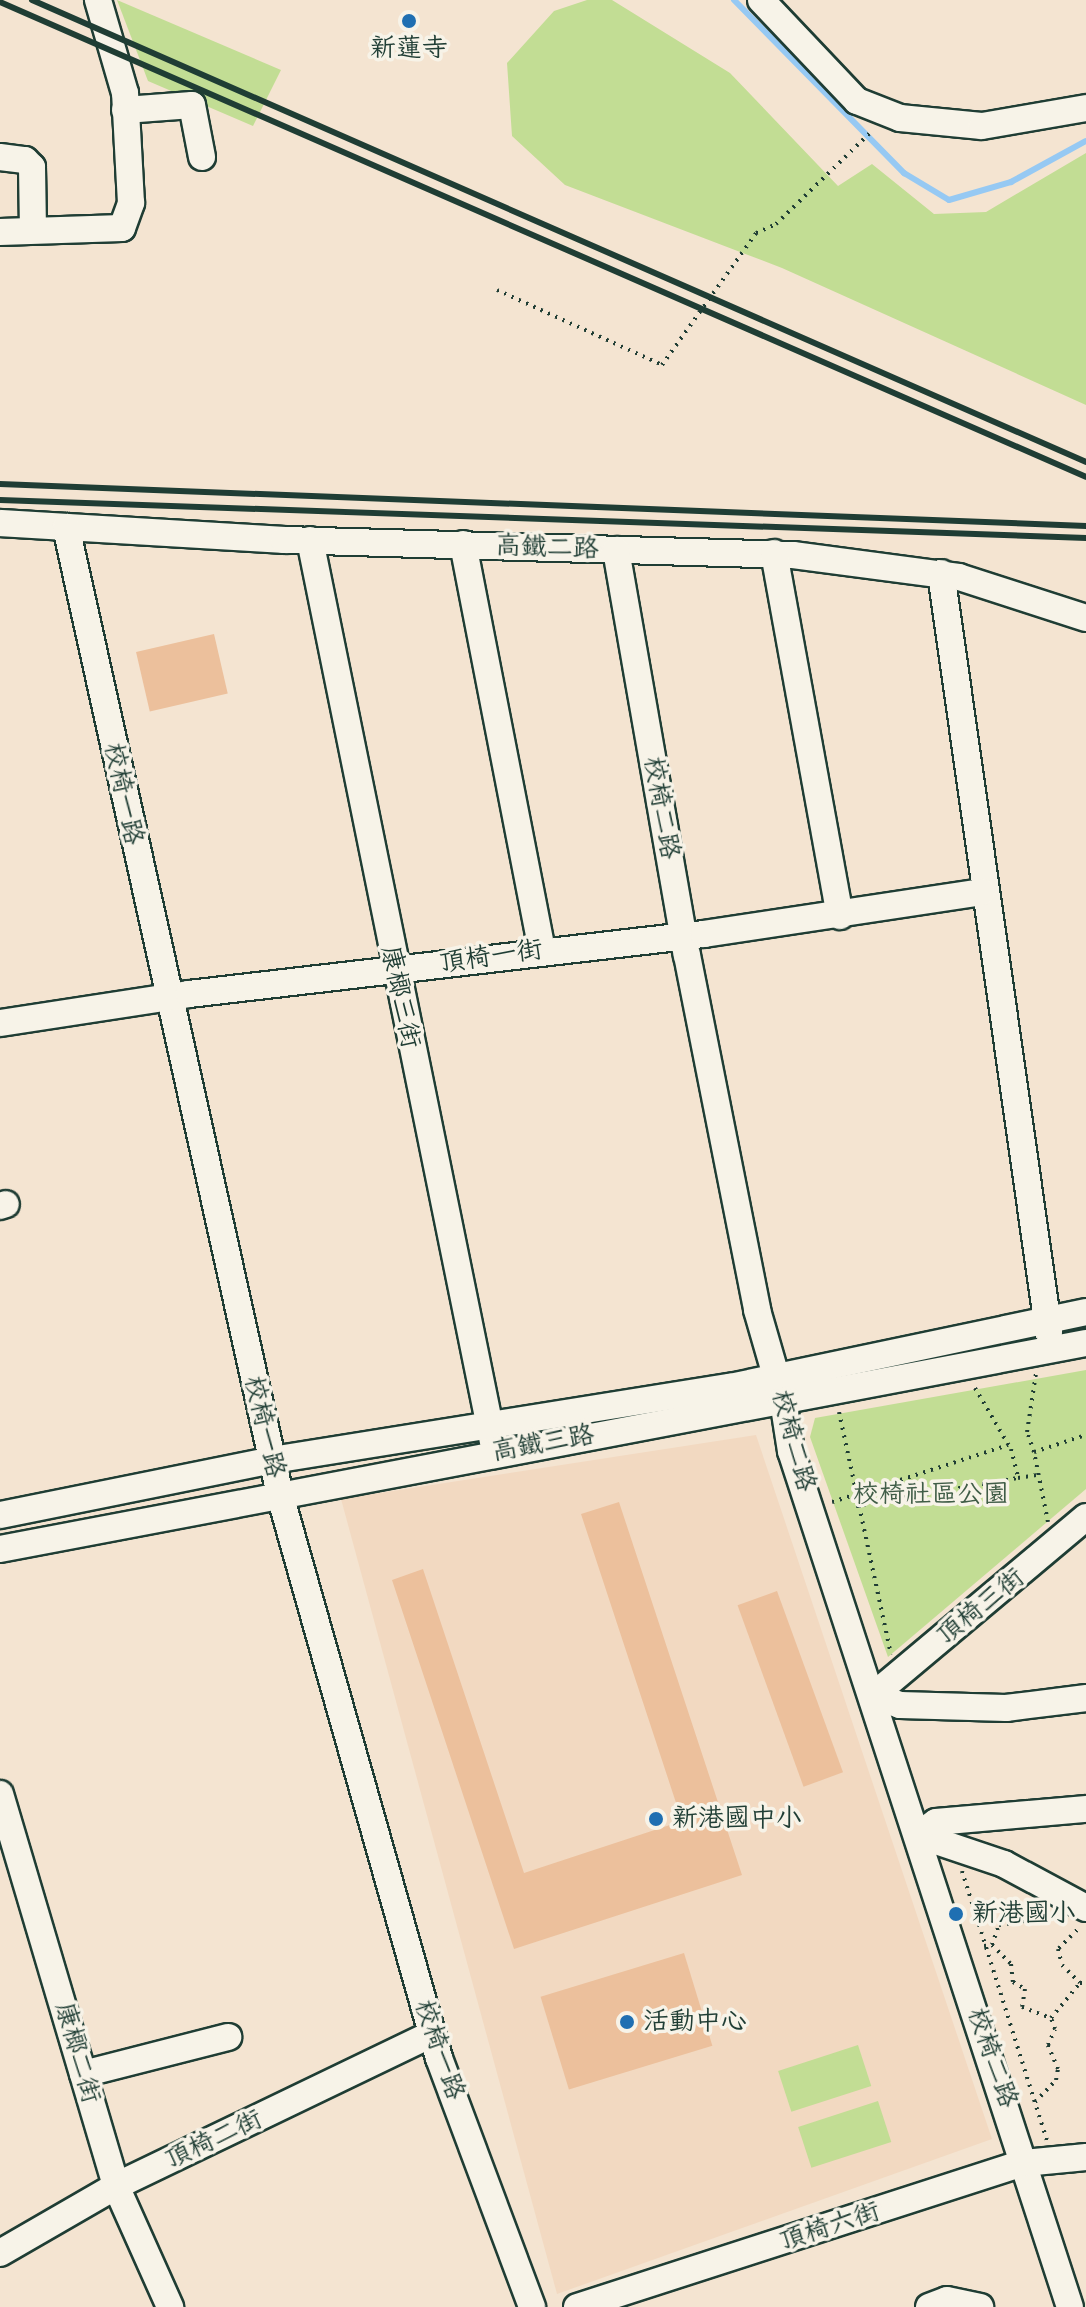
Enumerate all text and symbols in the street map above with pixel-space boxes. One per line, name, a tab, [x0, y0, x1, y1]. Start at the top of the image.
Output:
marker: 新蓮寺	[400, 12, 418, 30]
place label: 新蓮寺	[370, 33, 448, 65]
street label: 高鐵二路	[494, 531, 600, 565]
street label: 校椅一路	[97, 740, 149, 848]
street label: 校椅二路	[637, 754, 685, 862]
street label: 頂椅一街	[437, 934, 545, 980]
street label: 康榔三街	[374, 943, 426, 1051]
street label: 校椅一路	[237, 1373, 291, 1481]
street label: 校椅二路	[764, 1387, 822, 1495]
street label: 高鐵三路	[489, 1420, 597, 1468]
park label: 校椅社區公園	[853, 1479, 1009, 1511]
street label: 頂椅三街	[931, 1562, 1031, 1652]
place label: 新港國中小	[672, 1803, 802, 1835]
marker: 新港國中小	[647, 1810, 665, 1828]
place label: 新港國小	[972, 1898, 1076, 1930]
marker: 新港國小	[947, 1905, 965, 1923]
street label: 校椅一路	[407, 1996, 471, 2104]
street label: 康榔二街	[48, 1999, 106, 2107]
street label: 校椅二路	[960, 2004, 1024, 2112]
place label: 活動中心	[643, 2006, 747, 2038]
marker: 活動中心	[618, 2013, 636, 2031]
street label: 頂椅二街	[160, 2104, 268, 2176]
street label: 頂椅六街	[776, 2196, 884, 2258]

